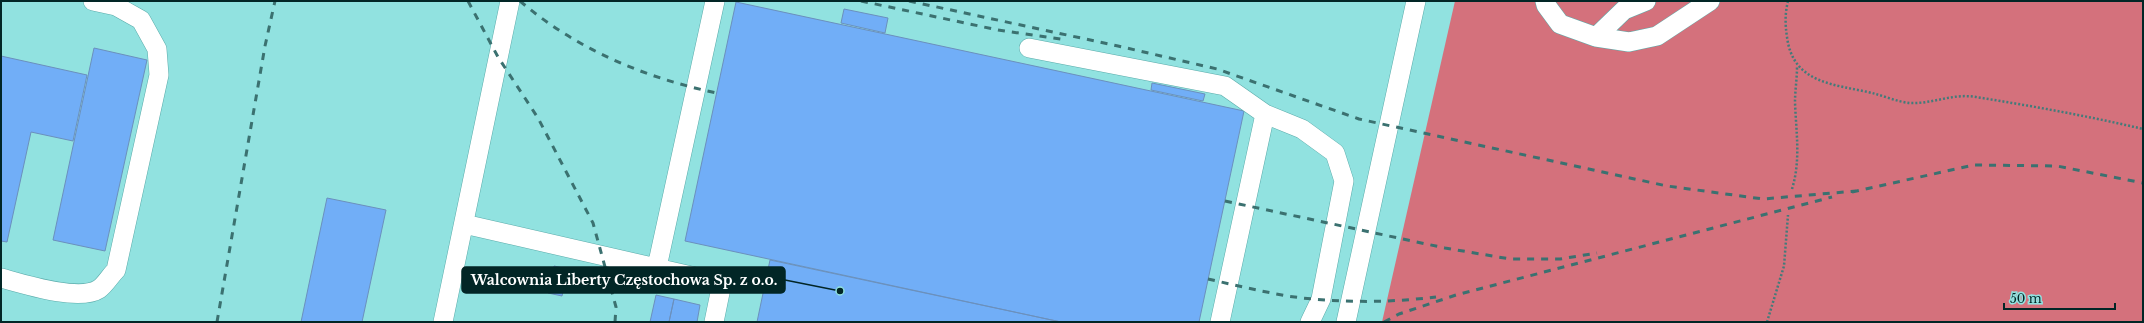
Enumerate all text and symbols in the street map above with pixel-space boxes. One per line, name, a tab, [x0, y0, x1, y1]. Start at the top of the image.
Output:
callout: Walcownia Liberty Częstochowa Sp. z o.o.	[462, 267, 785, 293]
text: Walcownia Liberty Częstochowa Sp. z o.o.	[470, 271, 777, 289]
scale bar	[2004, 285, 2115, 311]
text: 50 m	[2010, 291, 2042, 306]

